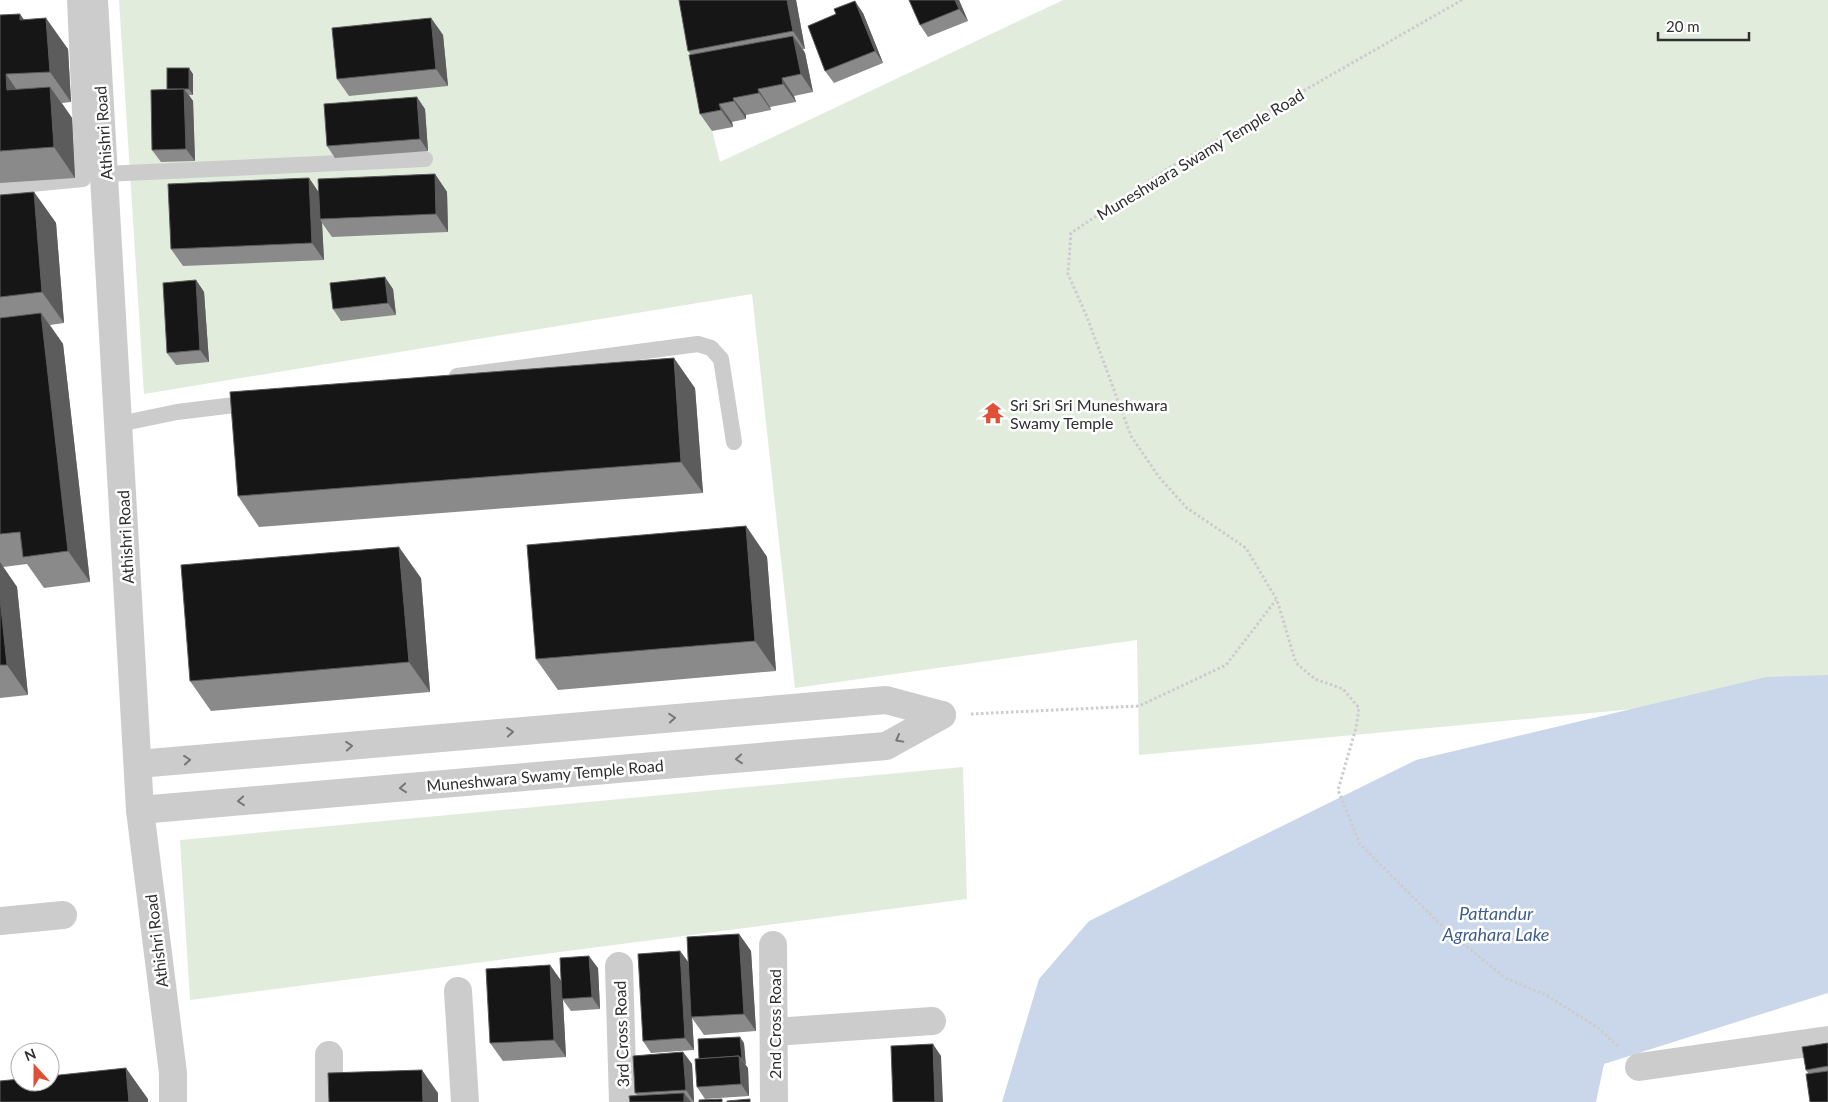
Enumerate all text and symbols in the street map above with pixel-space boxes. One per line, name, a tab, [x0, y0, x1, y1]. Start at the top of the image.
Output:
scale bar	[1658, 10, 1749, 42]
text: 20 m	[1666, 17, 1700, 35]
street label: Athishri Road	[90, 85, 116, 181]
street label: Muneshwara Swamy Temple Road	[1093, 85, 1307, 223]
place label: Sri Sri Sri Muneshwara Swamy Temple	[1010, 395, 1168, 432]
temple icon: Sri Sri Sri Muneshwara Swamy Temple	[980, 400, 1006, 426]
street label: Athishri Road	[113, 490, 137, 584]
one-way arrow	[669, 713, 677, 724]
one-way arrow	[507, 727, 515, 738]
one-way arrow	[896, 733, 905, 743]
one-way arrow	[345, 741, 353, 752]
one-way arrow	[735, 753, 743, 764]
one-way arrow	[183, 755, 191, 766]
street label: Muneshwara Swamy Temple Road	[426, 755, 664, 795]
one-way arrow	[399, 782, 407, 793]
one-way arrow	[237, 796, 245, 807]
street label: Athishri Road	[141, 893, 171, 989]
water label: Pattandur Agrahara Lake	[1442, 902, 1549, 945]
street label: 2nd Cross Road	[765, 969, 784, 1079]
street label: 3rd Cross Road	[610, 980, 632, 1088]
north arrow	[10, 1042, 60, 1092]
text: N	[22, 1045, 38, 1064]

